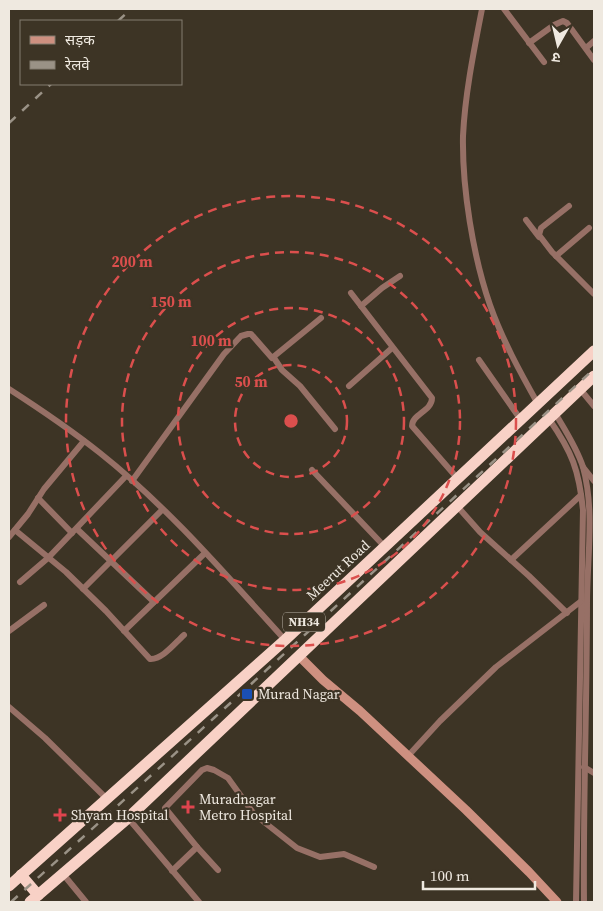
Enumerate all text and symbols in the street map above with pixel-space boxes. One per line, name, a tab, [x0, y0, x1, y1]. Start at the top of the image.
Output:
legend	[20, 20, 182, 85]
north arrow	[533, 20, 583, 70]
text: सड़क	[65, 29, 95, 50]
text: उ	[550, 47, 562, 68]
text: रेलवे	[64, 54, 90, 75]
text: 200 m	[111, 251, 153, 272]
text: 150 m	[150, 291, 192, 312]
text: 100 m	[190, 330, 232, 351]
text: 50 m	[234, 371, 268, 392]
centre of rings	[282, 412, 300, 430]
street label: Meerut Road	[302, 535, 374, 605]
road number: NH34	[283, 612, 325, 632]
place label: Murad Nagar	[258, 684, 340, 704]
marker: Murad Nagar	[240, 687, 254, 701]
place label: Muradnagar Metro Hospital	[199, 789, 292, 825]
marker: Muradnagar Metro Hospital	[181, 800, 195, 814]
place label: Shyam Hospital	[71, 805, 168, 825]
marker: Shyam Hospital	[53, 808, 67, 822]
scale bar	[423, 858, 536, 890]
text: 100 m	[430, 865, 470, 886]

